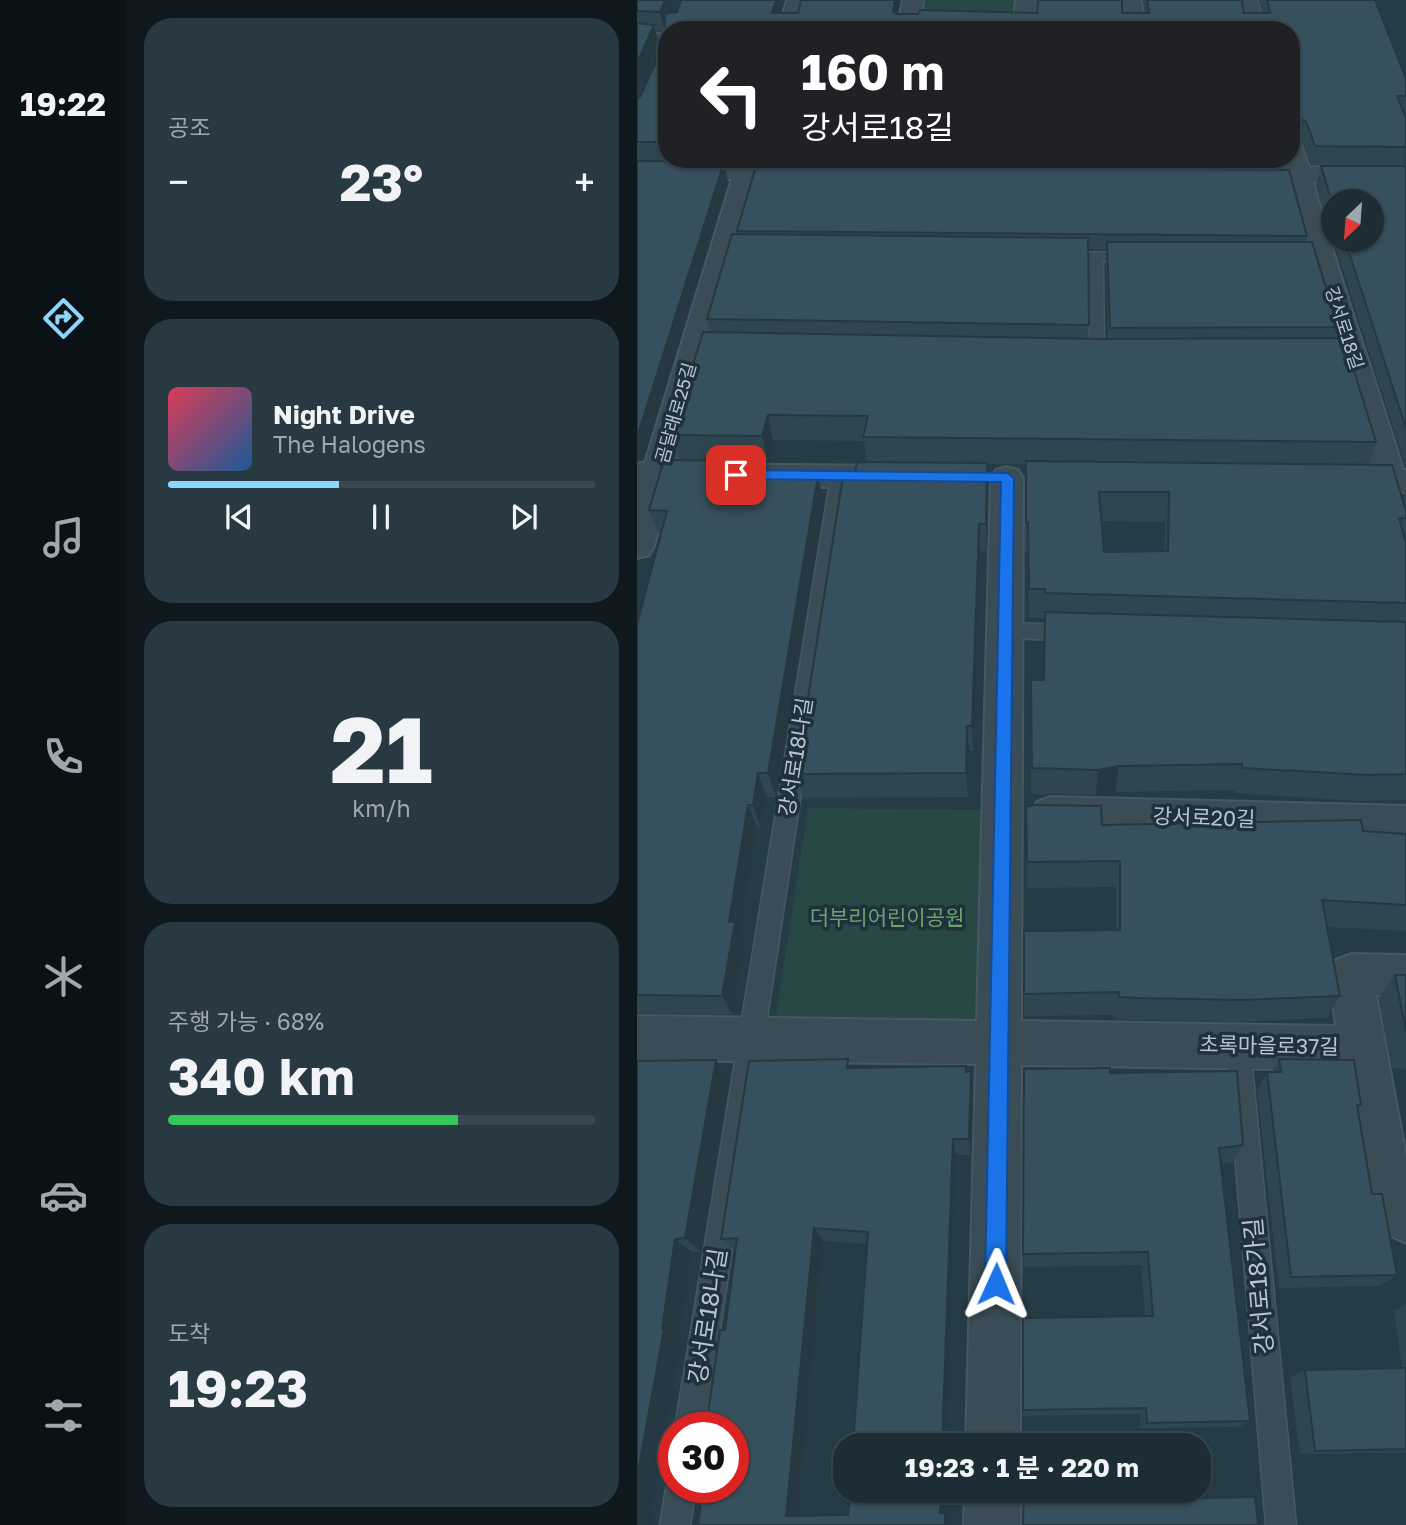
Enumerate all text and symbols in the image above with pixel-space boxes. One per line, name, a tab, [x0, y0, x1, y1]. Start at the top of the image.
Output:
text: 160 m	[801, 42, 944, 101]
icon: left	[686, 49, 777, 140]
text: 19:22	[20, 85, 106, 123]
text: 강서로18길	[801, 108, 954, 146]
text: 공조	[168, 113, 210, 141]
text: 23°	[340, 150, 423, 212]
text: −	[168, 159, 189, 204]
text: +	[574, 159, 595, 204]
north arrow	[1321, 189, 1384, 252]
map controls	[1321, 189, 1384, 252]
street label: 강서로18길	[1321, 283, 1369, 372]
icon: directions	[39, 294, 88, 343]
street label: 곰달래로25길	[650, 360, 700, 466]
text: Night Drive	[273, 399, 415, 430]
text: The Halogens	[273, 430, 426, 458]
pin	[706, 445, 766, 505]
icon: arrive	[717, 456, 755, 494]
icon: previous	[220, 498, 258, 536]
icon: pause	[362, 498, 400, 536]
icon: next	[505, 498, 543, 536]
icon: music	[39, 513, 88, 562]
text: 21	[330, 694, 433, 803]
street label: 강서로18나길	[773, 696, 817, 818]
icon: phone	[39, 732, 88, 781]
text: km/h	[352, 794, 411, 822]
street label: 강서로20길	[1152, 802, 1256, 832]
park label: 더부리어린이공원	[810, 904, 964, 930]
icon: climate	[39, 952, 88, 1001]
text: 주행 가능 · 68%	[168, 1007, 324, 1035]
street label: 초록마을로37길	[1199, 1031, 1339, 1059]
text: 340 km	[168, 1044, 355, 1106]
icon: car	[39, 1171, 88, 1220]
street label: 강서로18가길	[1237, 1217, 1278, 1355]
street label: 강서로18나길	[682, 1246, 732, 1386]
position arrow	[959, 1247, 1033, 1321]
text: 도착	[168, 1319, 210, 1347]
text: 19:23	[168, 1356, 308, 1418]
icon: filters	[39, 1391, 88, 1440]
speed limit sign: 30	[658, 1412, 749, 1503]
text: 19:23 · 1 분 · 220 m	[905, 1452, 1139, 1483]

